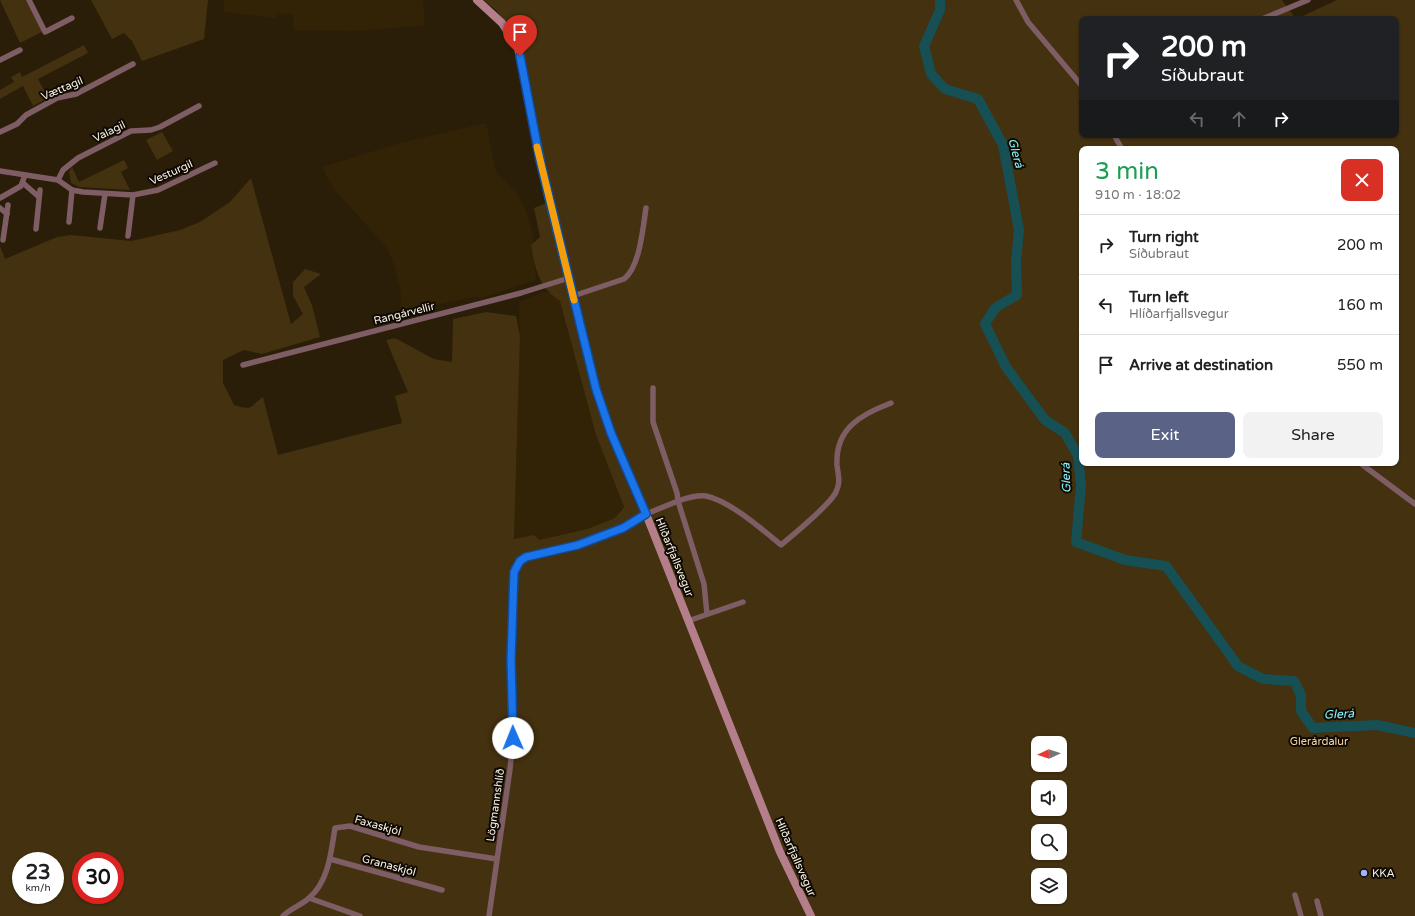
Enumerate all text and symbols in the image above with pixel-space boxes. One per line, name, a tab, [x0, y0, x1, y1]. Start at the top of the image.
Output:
pin	[503, 15, 537, 56]
icon: arrive	[509, 21, 531, 43]
text: 200 m	[1161, 30, 1247, 64]
icon: right	[1095, 32, 1147, 84]
text: Síðubraut	[1161, 64, 1244, 86]
street label: Vættagil	[39, 74, 85, 103]
icon: left	[1186, 108, 1208, 130]
icon: ahead	[1228, 108, 1250, 130]
icon: right	[1270, 108, 1292, 130]
street label: Valagil	[91, 118, 128, 145]
water label: Glerá	[1005, 137, 1027, 170]
street label: Vesturgil	[148, 157, 195, 188]
text: 3 min	[1095, 157, 1159, 186]
button: close	[1341, 159, 1383, 201]
text: 910 m · 18:02	[1095, 187, 1181, 203]
text: Turn right	[1129, 228, 1199, 246]
icon: right	[1095, 234, 1117, 256]
text: 200 m	[1337, 236, 1383, 254]
text: Síðubraut	[1129, 246, 1189, 262]
text: Turn left	[1129, 288, 1189, 306]
icon: left	[1095, 294, 1117, 316]
text: 160 m	[1337, 296, 1383, 314]
street label: Rangárvellir	[372, 299, 437, 327]
text: Hlíðarfjallsvegur	[1129, 306, 1229, 322]
icon: arrive	[1095, 354, 1117, 376]
text: Arrive at destination	[1129, 356, 1273, 374]
text: 550 m	[1337, 356, 1383, 374]
button: Exit	[1095, 412, 1235, 458]
button: Share	[1243, 412, 1383, 458]
water label: Glerá	[1058, 462, 1074, 493]
street label: Hlíðarfjallsvegur	[653, 516, 697, 599]
water label: Glerá	[1324, 706, 1355, 722]
position arrow	[492, 717, 534, 759]
park label: Glerárdalur	[1290, 735, 1349, 748]
north arrow	[1031, 736, 1067, 772]
map controls	[1031, 736, 1067, 904]
street label: Lögmannshlíð	[484, 768, 507, 842]
button: sound	[1031, 780, 1067, 816]
street label: Faxaskjól	[353, 813, 403, 838]
street label: Hlíðarfjallsvegur	[772, 816, 819, 899]
button: search	[1031, 824, 1067, 860]
speed limit sign: 30	[72, 852, 124, 904]
street label: Granaskjól	[361, 852, 417, 879]
text: 23	[25, 861, 51, 885]
place label: KKA	[1372, 867, 1395, 880]
button: layers	[1031, 868, 1067, 904]
marker: KKA	[1359, 868, 1369, 878]
text: km/h	[25, 882, 51, 894]

